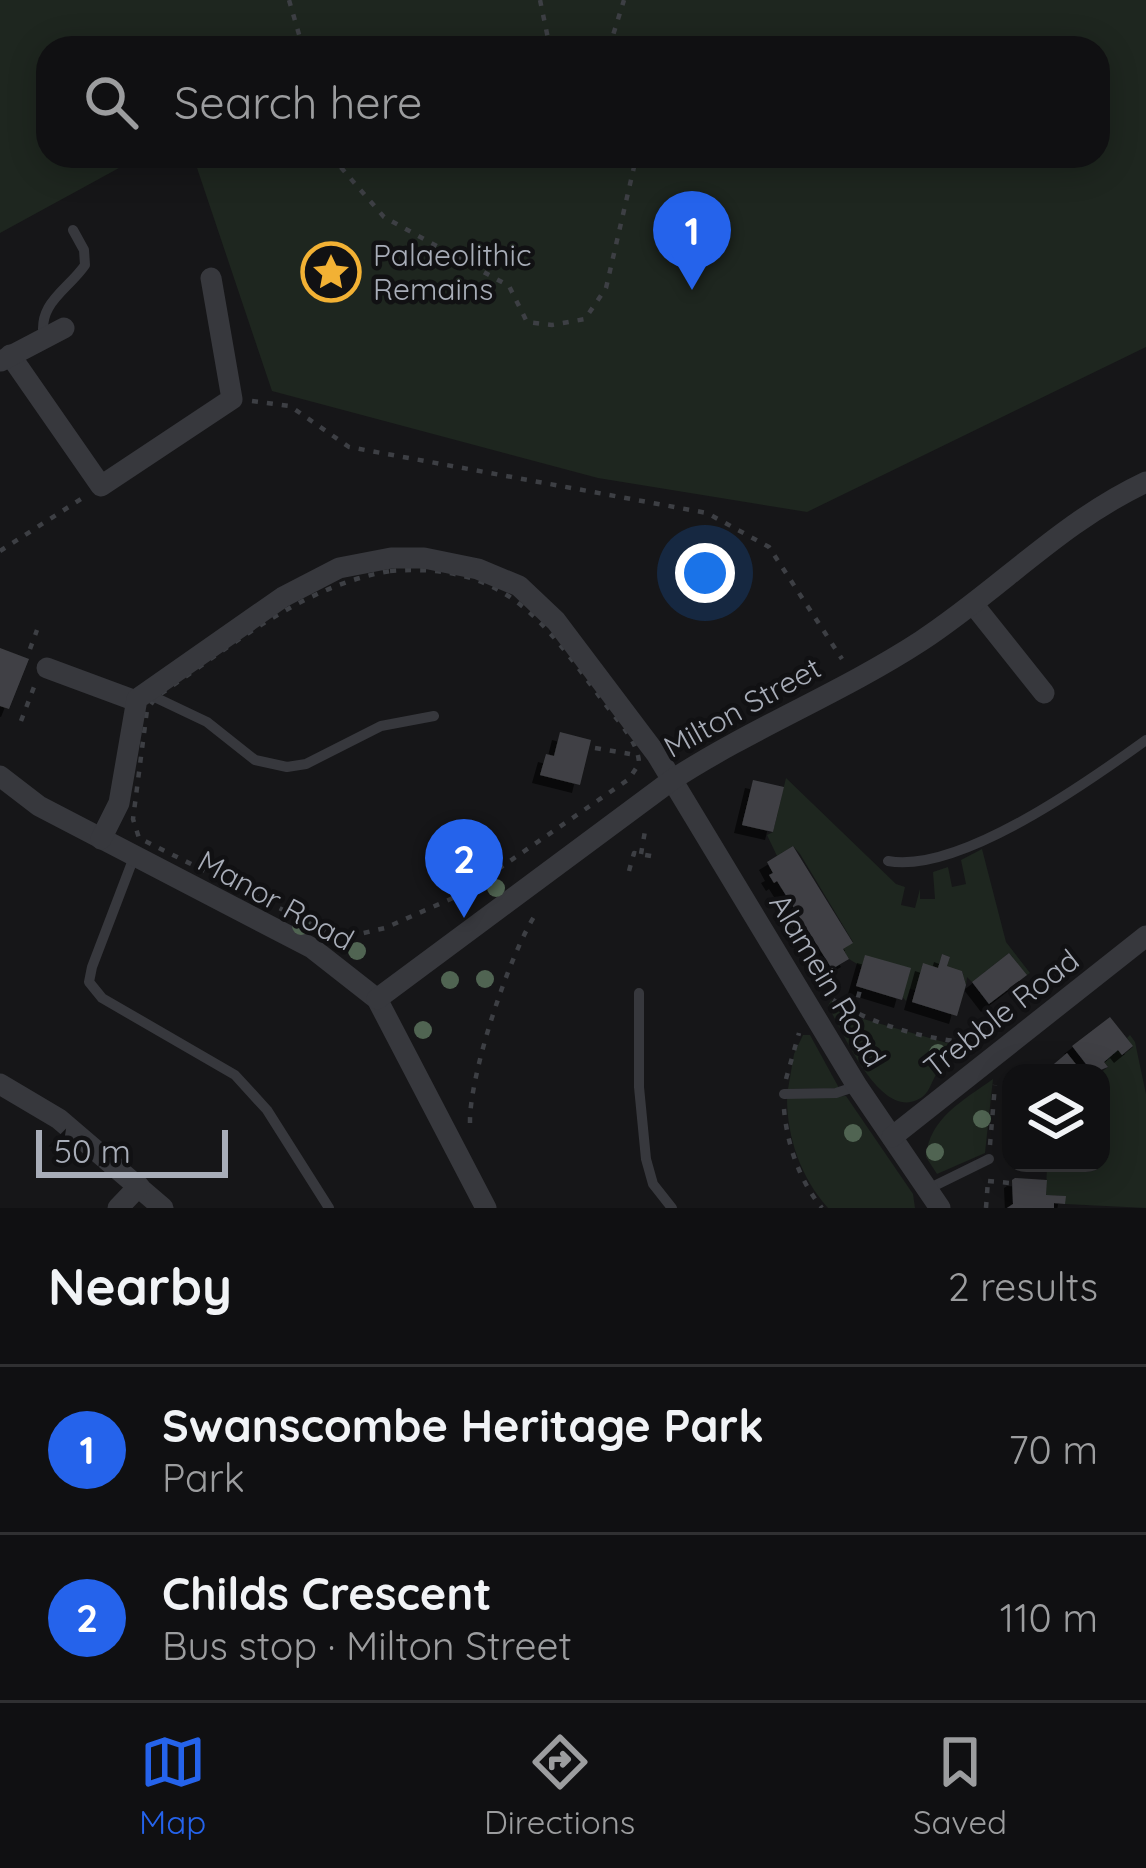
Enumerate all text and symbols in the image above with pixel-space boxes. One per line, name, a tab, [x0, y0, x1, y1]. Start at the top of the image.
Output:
search box	[36, 36, 1110, 168]
icon: search	[78, 69, 144, 135]
text: Search here	[174, 74, 422, 130]
pin: 1	[653, 191, 731, 290]
place label: Palaeolithic Remains	[373, 236, 532, 308]
place icon: Palaeolithic Remains	[300, 241, 362, 303]
your location	[675, 543, 735, 603]
street label: Milton Street	[657, 648, 827, 766]
pin: 2	[425, 819, 503, 918]
street label: Manor Road	[191, 842, 361, 958]
street label: Alamein Road	[761, 887, 895, 1073]
street label: Trebble Road	[916, 941, 1086, 1085]
map controls	[1002, 1064, 1110, 1172]
button: layers	[1002, 1064, 1110, 1172]
scale bar	[36, 1124, 228, 1177]
text: 50 m	[54, 1130, 131, 1171]
text: Nearby	[48, 1254, 232, 1318]
text: 2 results	[948, 1262, 1098, 1311]
text: Swanscombe Heritage Park	[162, 1397, 764, 1453]
text: 1	[79, 1425, 95, 1474]
text: 70 m	[1009, 1425, 1098, 1474]
text: Park	[162, 1453, 245, 1502]
text: Childs Crescent	[162, 1565, 492, 1621]
text: 2	[76, 1593, 98, 1642]
text: 110 m	[1000, 1593, 1098, 1642]
text: Bus stop · Milton Street	[162, 1621, 572, 1670]
tab: Map	[139, 1729, 206, 1842]
tab: Directions	[484, 1729, 635, 1842]
tab: Saved	[913, 1729, 1007, 1842]

